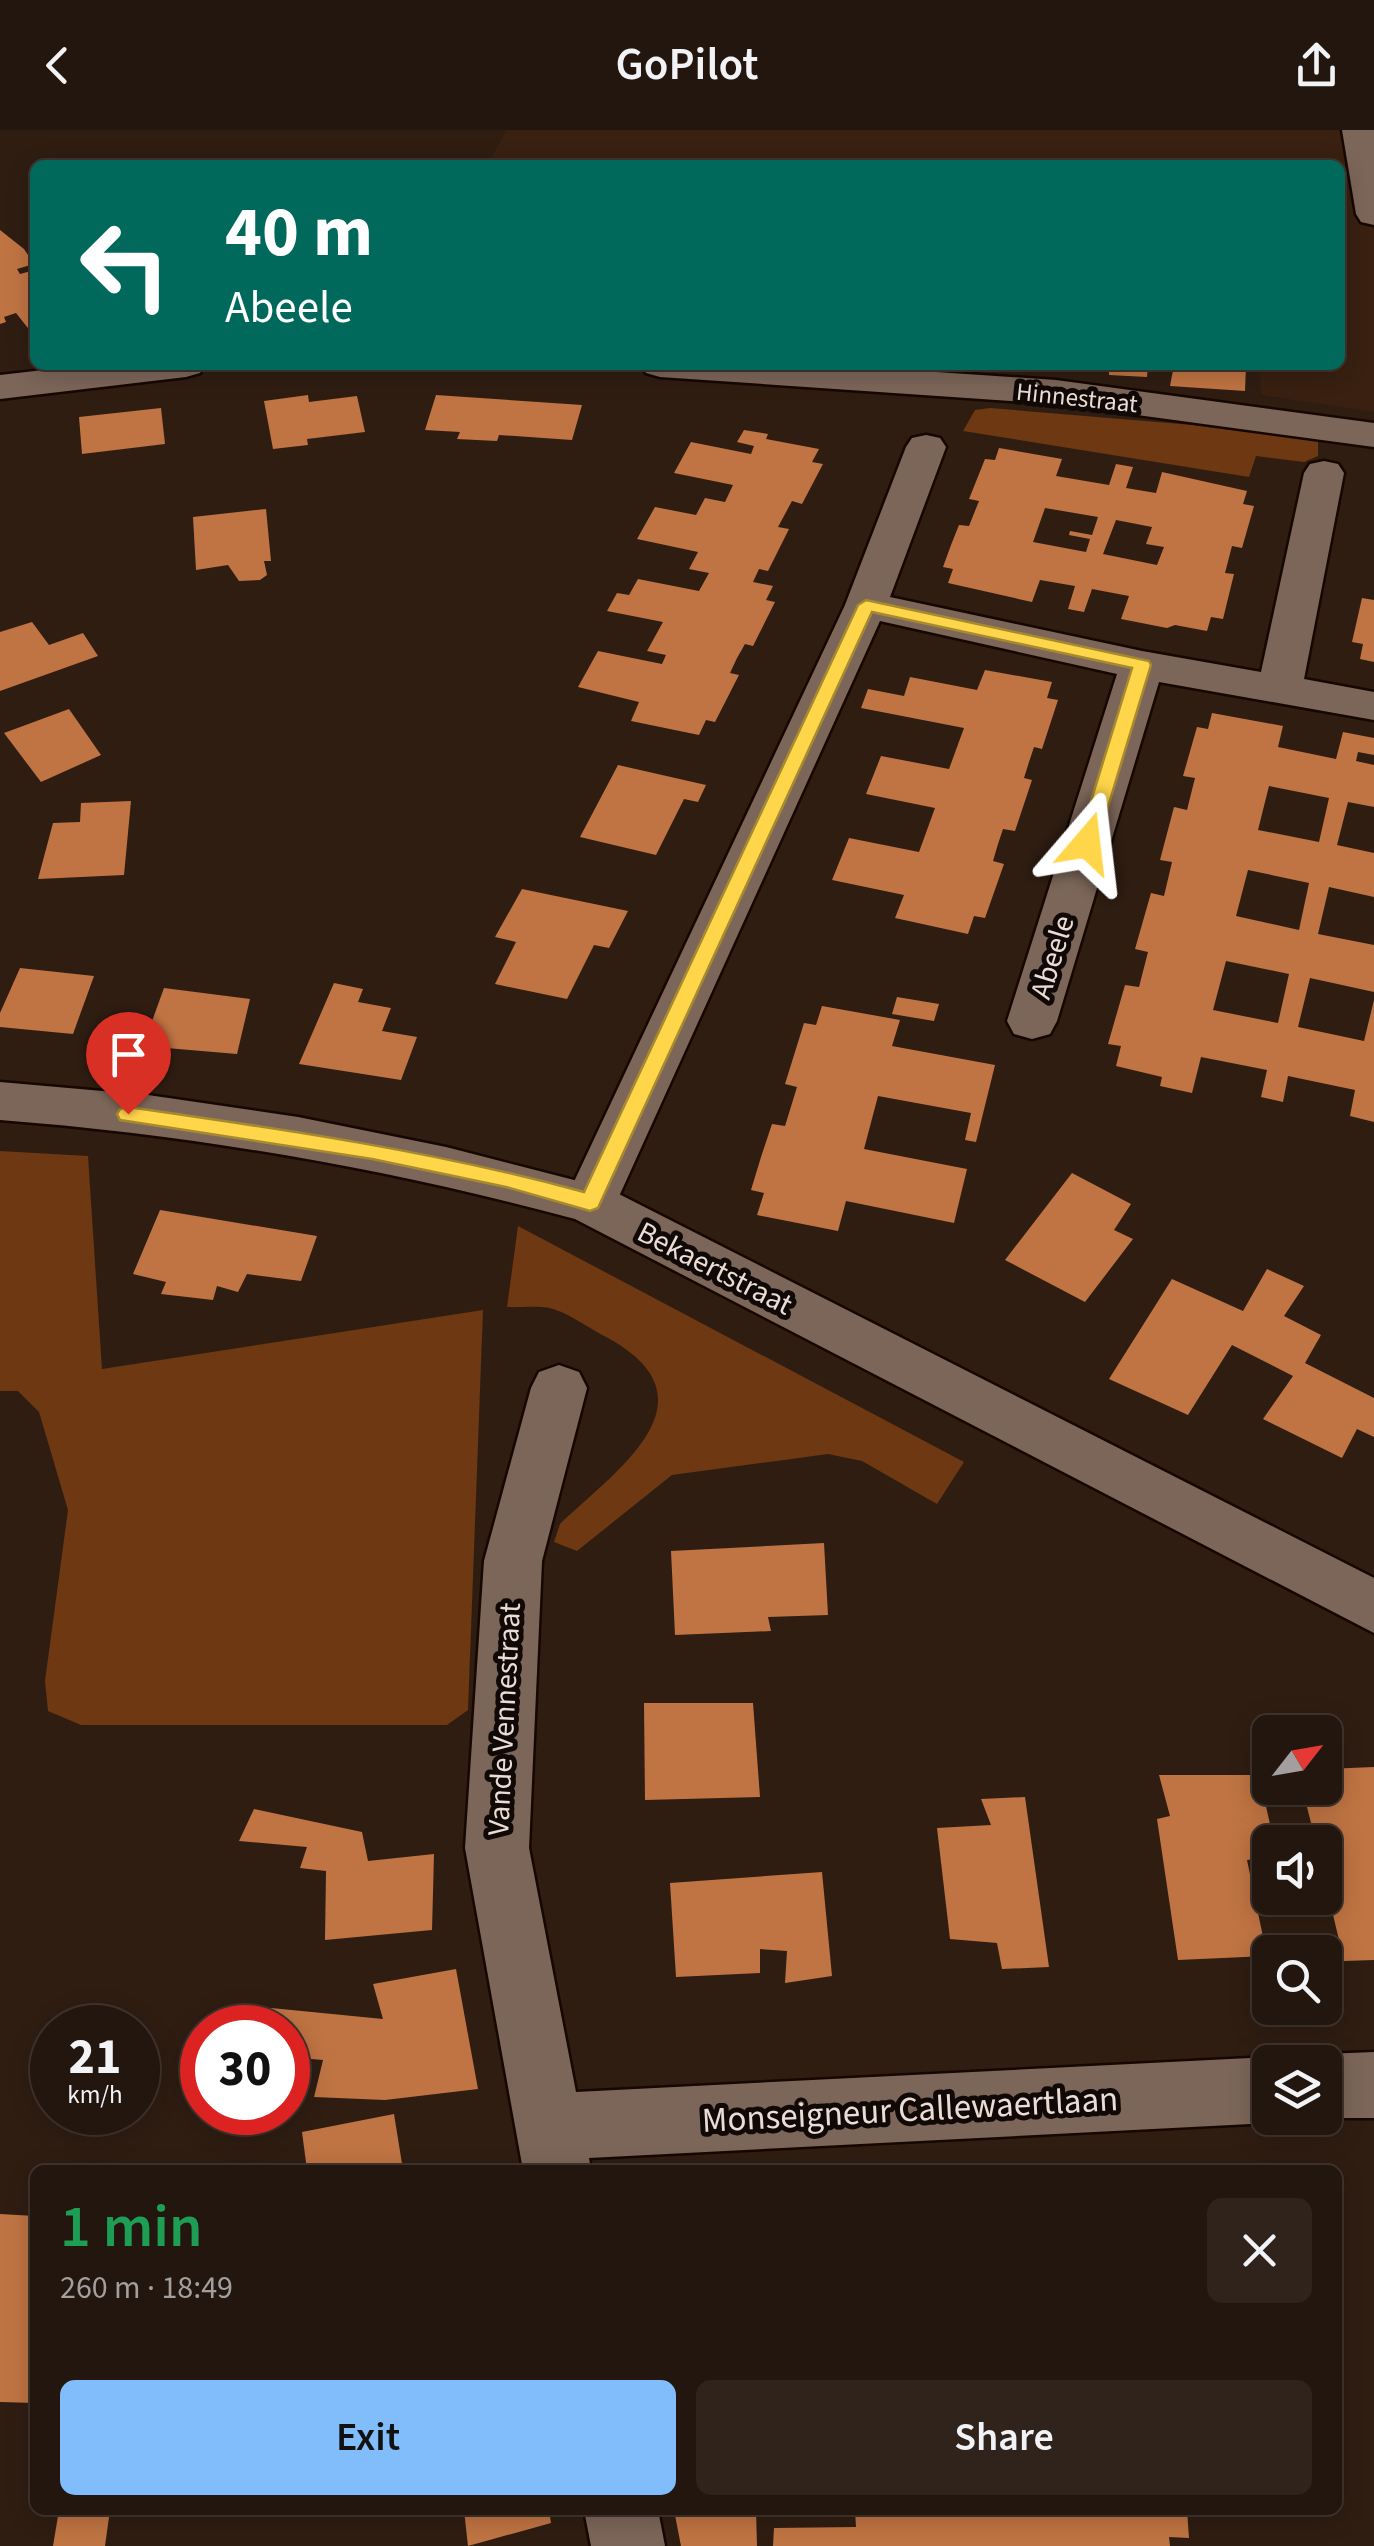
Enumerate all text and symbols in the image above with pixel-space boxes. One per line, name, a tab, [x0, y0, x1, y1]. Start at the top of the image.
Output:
text: GoPilot	[615, 33, 759, 97]
icon: back	[30, 38, 85, 93]
icon: share	[1289, 38, 1344, 93]
text: 40 m	[225, 183, 373, 283]
icon: left	[60, 200, 190, 330]
text: Abeele	[225, 276, 353, 340]
street label: Hinnestraat	[1014, 374, 1140, 422]
position arrow	[1035, 791, 1139, 895]
street label: Abeele	[1019, 910, 1085, 1004]
pin	[86, 1012, 171, 1115]
icon: arrive	[101, 1027, 156, 1082]
street label: Bekaertstraat	[630, 1211, 800, 1326]
street label: Vande Vennestraat	[477, 1601, 532, 1837]
north arrow	[1252, 1715, 1342, 1805]
map controls	[1252, 1715, 1342, 2135]
button: sound	[1252, 1825, 1342, 1915]
button: search	[1252, 1935, 1342, 2025]
speed limit sign: 30	[180, 2005, 310, 2135]
text: 21	[69, 2022, 121, 2093]
button: layers	[1252, 2045, 1342, 2135]
street label: Monseigneur Callewaertlaan	[701, 2074, 1119, 2146]
text: km/h	[67, 2077, 123, 2113]
text: 1 min	[60, 2185, 203, 2270]
button: close	[1207, 2198, 1312, 2303]
text: 260 m · 18:49	[60, 2265, 233, 2311]
button: Exit	[60, 2380, 676, 2495]
button: Share	[696, 2380, 1312, 2495]

